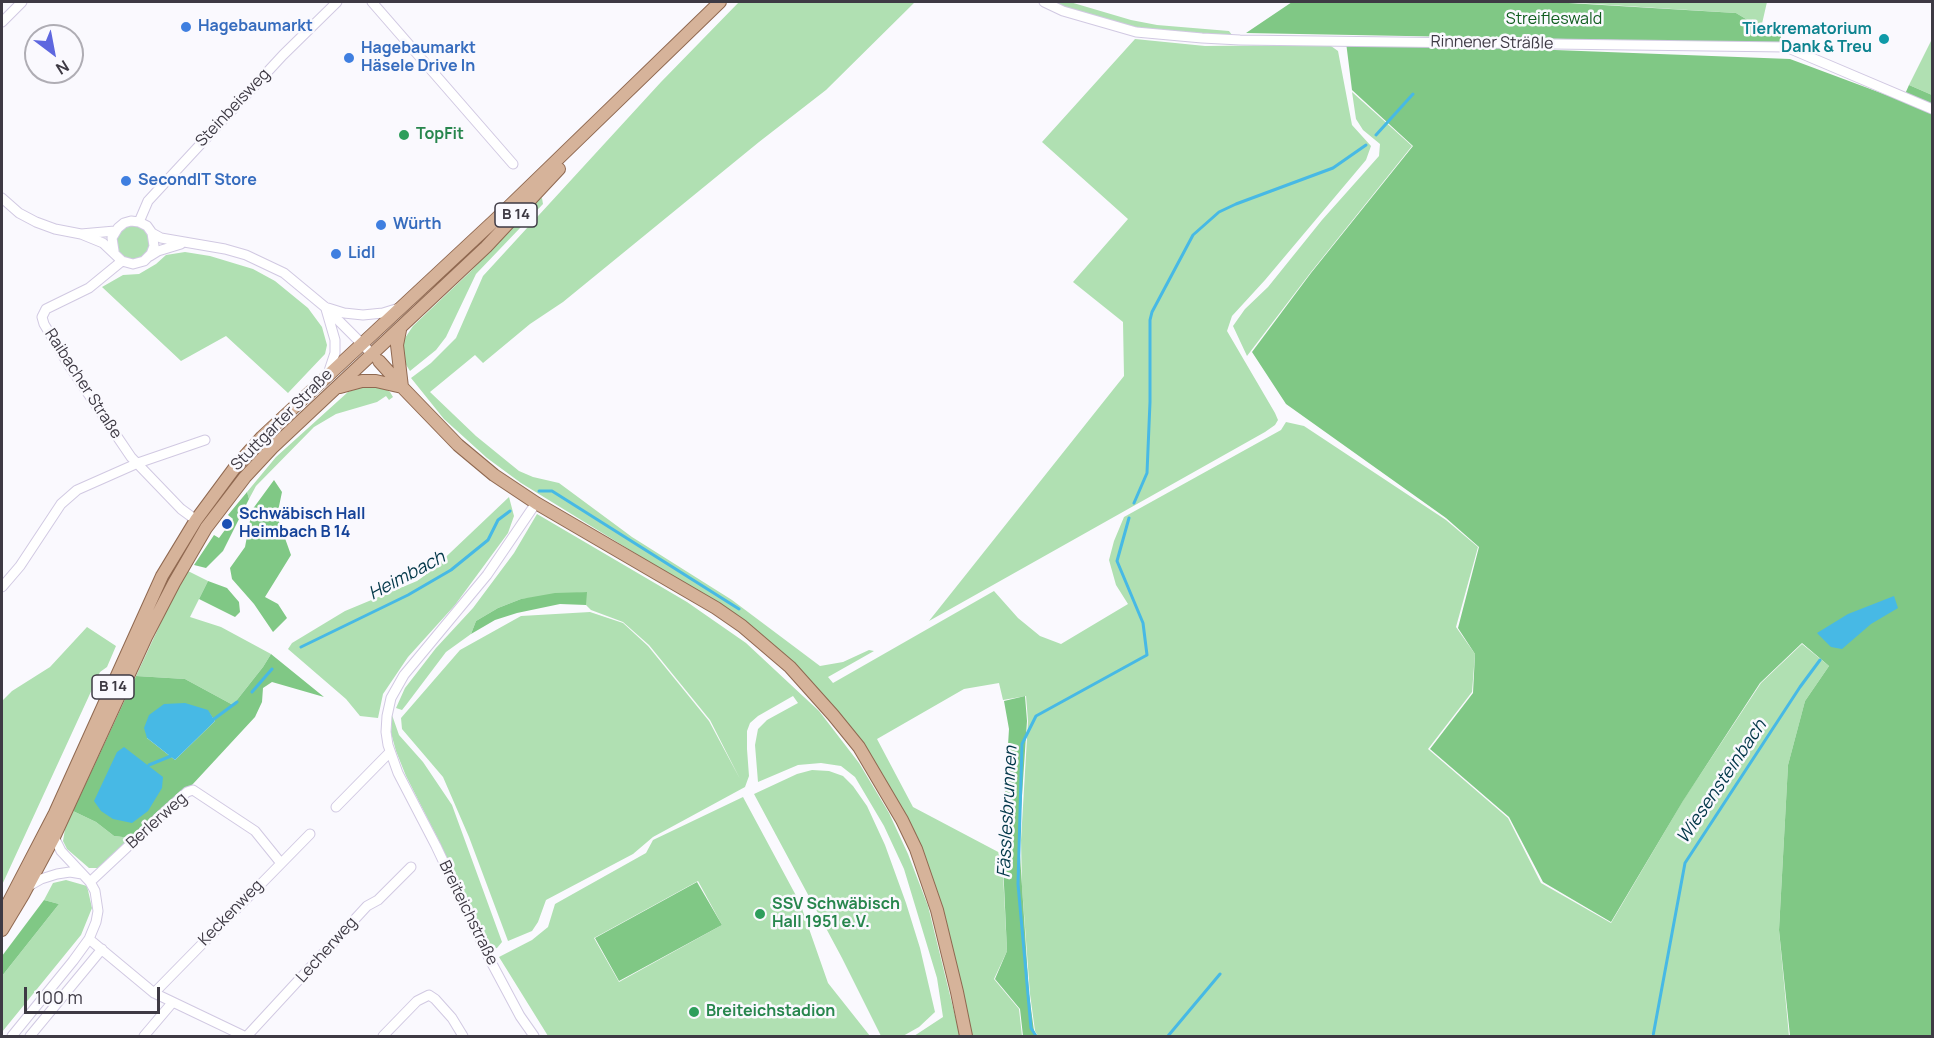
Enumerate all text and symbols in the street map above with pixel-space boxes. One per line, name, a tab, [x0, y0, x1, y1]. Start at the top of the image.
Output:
park label: Streifleswald	[1506, 10, 1602, 30]
place label: Hagebaumarkt	[198, 17, 313, 37]
marker: Hagebaumarkt	[179, 20, 193, 34]
place label: Tierkrematorium Dank & Treu	[1742, 20, 1872, 58]
north arrow	[24, 24, 84, 84]
street label: Rinnener Sträßle	[1430, 32, 1554, 54]
marker: Tierkrematorium Dank & Treu	[1877, 32, 1891, 46]
place label: Hagebaumarkt Häsele Drive In	[361, 39, 476, 77]
marker: Hagebaumarkt Häsele Drive In	[342, 51, 356, 65]
text: N	[52, 55, 73, 80]
street label: Steinbeisweg	[192, 65, 274, 151]
place label: TopFit	[416, 125, 464, 145]
marker: TopFit	[397, 128, 411, 142]
place label: SecondIT Store	[138, 171, 257, 191]
marker: SecondIT Store	[119, 174, 133, 188]
road number: B 14	[495, 203, 537, 227]
place label: Würth	[393, 215, 441, 235]
marker: Würth	[374, 218, 388, 232]
place label: Lidl	[348, 244, 375, 264]
marker: Lidl	[329, 247, 343, 261]
street label: Raibacher Straße	[40, 325, 126, 443]
street label: Stuttgarter Straße	[227, 365, 337, 475]
place label: Schwäbisch Hall Heimbach B 14	[239, 505, 365, 543]
marker: Schwäbisch Hall Heimbach B 14	[220, 517, 234, 531]
water label: Heimbach	[365, 547, 449, 605]
road number: B 14	[92, 675, 134, 699]
water label: Wiesensteinbach	[1673, 716, 1771, 848]
water label: Fässlesbrunnen	[994, 746, 1022, 878]
street label: Berlerweg	[123, 789, 191, 853]
street label: Breiteichstraße	[434, 858, 502, 968]
street label: Keckenweg	[195, 876, 267, 950]
place label: SSV Schwäbisch Hall 1951 e.V.	[772, 895, 900, 933]
marker: SSV Schwäbisch Hall 1951 e.V.	[753, 907, 767, 921]
street label: Lecherweg	[293, 913, 361, 987]
scale bar	[27, 975, 164, 1013]
text: 100 m	[35, 985, 83, 1009]
place label: Breiteichstadion	[706, 1002, 835, 1022]
marker: Breiteichstadion	[687, 1005, 701, 1019]

